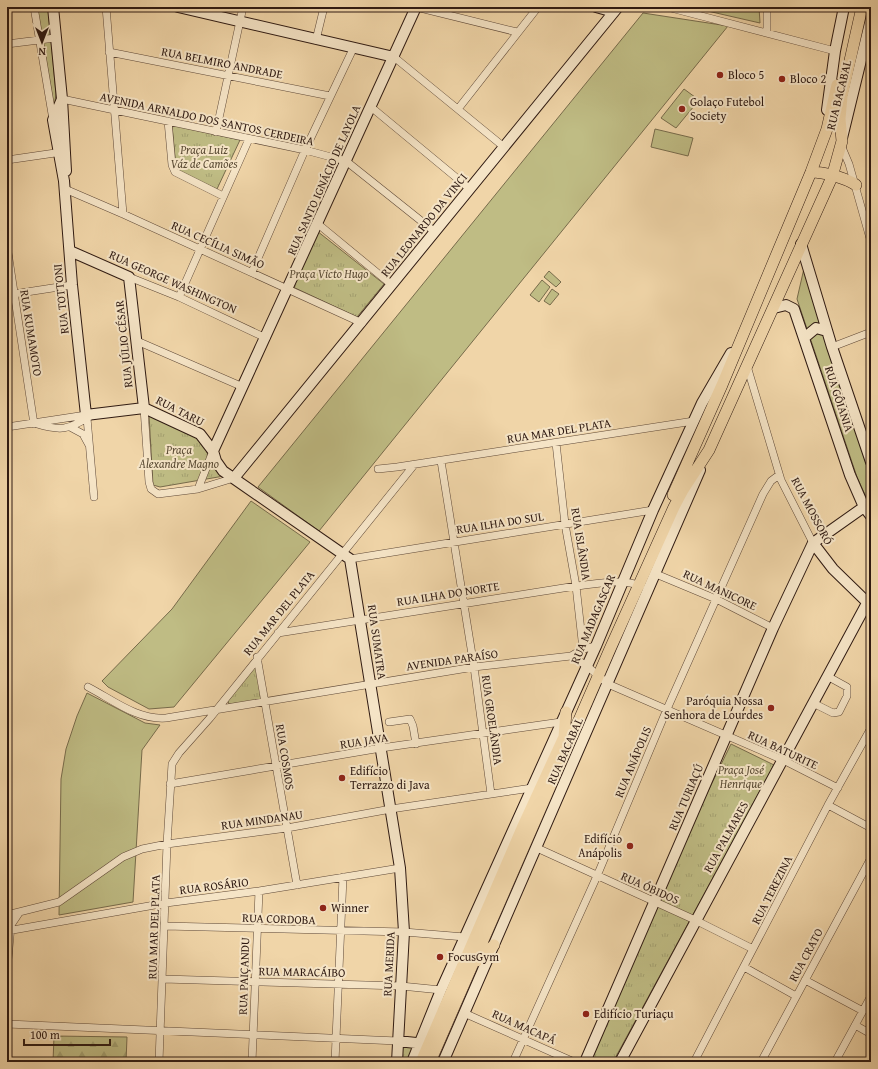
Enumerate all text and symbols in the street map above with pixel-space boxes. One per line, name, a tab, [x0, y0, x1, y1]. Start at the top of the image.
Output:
north arrow	[22, 22, 62, 62]
street label: RUA BELMIRO ANDRADE	[160, 42, 284, 83]
text: N	[38, 44, 46, 60]
street label: RUA BACABAL	[822, 58, 855, 132]
place label: Bloco 5	[728, 66, 764, 83]
marker: Bloco 5	[715, 70, 725, 80]
place label: Bloco 2	[790, 70, 826, 87]
marker: Bloco 2	[777, 74, 787, 84]
street label: AVENIDA ARNALDO DOS SANTOS CERDEIRA	[99, 87, 316, 150]
place label: Golaço Futebol Society	[690, 93, 765, 124]
street label: RUA SANTO IGNÁCIO DE LAYOLA	[283, 101, 365, 258]
marker: Golaço Futebol Society	[677, 104, 687, 114]
park label: Praça Luiz Váz de Camões	[170, 141, 238, 172]
street label: RUA LEONARDO DA VINCI	[376, 169, 471, 280]
street label: RUA CECÍLIA SIMÃO	[169, 216, 268, 273]
street label: RUA GEORGE WASHINGTON	[107, 246, 240, 317]
street label: RUA TOTTONI	[48, 263, 73, 335]
park label: Praça Victo Hugo	[289, 265, 368, 282]
street label: RUA KUMAMOTO	[16, 288, 47, 377]
street label: RUA JÚLIO CÉSAR	[110, 299, 137, 389]
street label: RUA GÔIANIA	[821, 364, 858, 435]
street label: RUA TARU	[153, 391, 207, 430]
street label: RUA MAR DEL PLATA	[506, 414, 613, 447]
park label: Praça Alexandre Magno	[138, 441, 219, 472]
street label: RUA MOSSORÓ	[787, 474, 837, 548]
street label: RUA ILHA DO SUL	[455, 507, 545, 538]
street label: RUA ISLÂNDIA	[567, 507, 596, 582]
street label: RUA MANICORE	[681, 565, 760, 614]
street label: RUA MAR DEL PLATA	[239, 566, 319, 659]
street label: RUA MADAGASCAR	[566, 571, 619, 666]
street label: RUA ILHA DO NORTE	[396, 577, 500, 610]
street label: RUA SUMATRA	[364, 603, 391, 681]
street label: AVENIDA PARAÍSO	[405, 645, 499, 674]
street label: RUA GROELÂNDIA	[478, 674, 507, 767]
place label: Paróquia Nossa Senhora de Lourdes	[664, 692, 763, 723]
marker: Paróquia Nossa Senhora de Lourdes	[766, 703, 776, 713]
street label: RUA BACABAL	[542, 715, 587, 787]
street label: RUA COSMOS	[272, 723, 299, 791]
street label: RUA ANÁPOLIS	[610, 724, 655, 800]
street label: RUA BATURITE	[745, 726, 821, 773]
street label: RUA JAVA	[339, 728, 390, 753]
street label: RUA TURIAÇÚ	[664, 761, 707, 833]
park label: Praça José Henrique	[717, 761, 765, 792]
place label: Edifício Terrazzo di Java	[350, 762, 430, 793]
marker: Edifício Terrazzo di Java	[337, 773, 347, 783]
street label: RUA PALMARES	[699, 798, 752, 875]
street label: RUA MINDANAU	[220, 805, 304, 834]
place label: Edifício Anápolis	[578, 830, 622, 861]
marker: Edifício Anápolis	[625, 841, 635, 851]
street label: RUA TEREZINA	[747, 852, 797, 927]
street label: RUA ÓBIDOS	[618, 867, 682, 908]
street label: RUA ROSÁRIO	[178, 873, 249, 898]
street label: RUA MAR DEL PLATA	[143, 874, 164, 980]
place label: Winner	[331, 899, 369, 916]
marker: Winner	[318, 903, 328, 913]
street label: RUA CORDOBA	[242, 909, 317, 928]
street label: RUA CRATO	[784, 925, 827, 984]
street label: RUA MERIDA	[378, 930, 399, 997]
street label: RUA PAIÇANDU	[234, 937, 253, 1015]
place label: FocusGym	[448, 948, 499, 965]
marker: FocusGym	[435, 952, 445, 962]
street label: RUA MARACÁIBO	[258, 962, 346, 981]
street label: RUA MACAPÁ	[490, 1005, 559, 1048]
place label: Edifício Turiaçu	[594, 1005, 674, 1022]
marker: Edifício Turiaçu	[581, 1009, 591, 1019]
scale bar	[24, 1021, 110, 1047]
text: 100 m	[30, 1026, 60, 1043]

